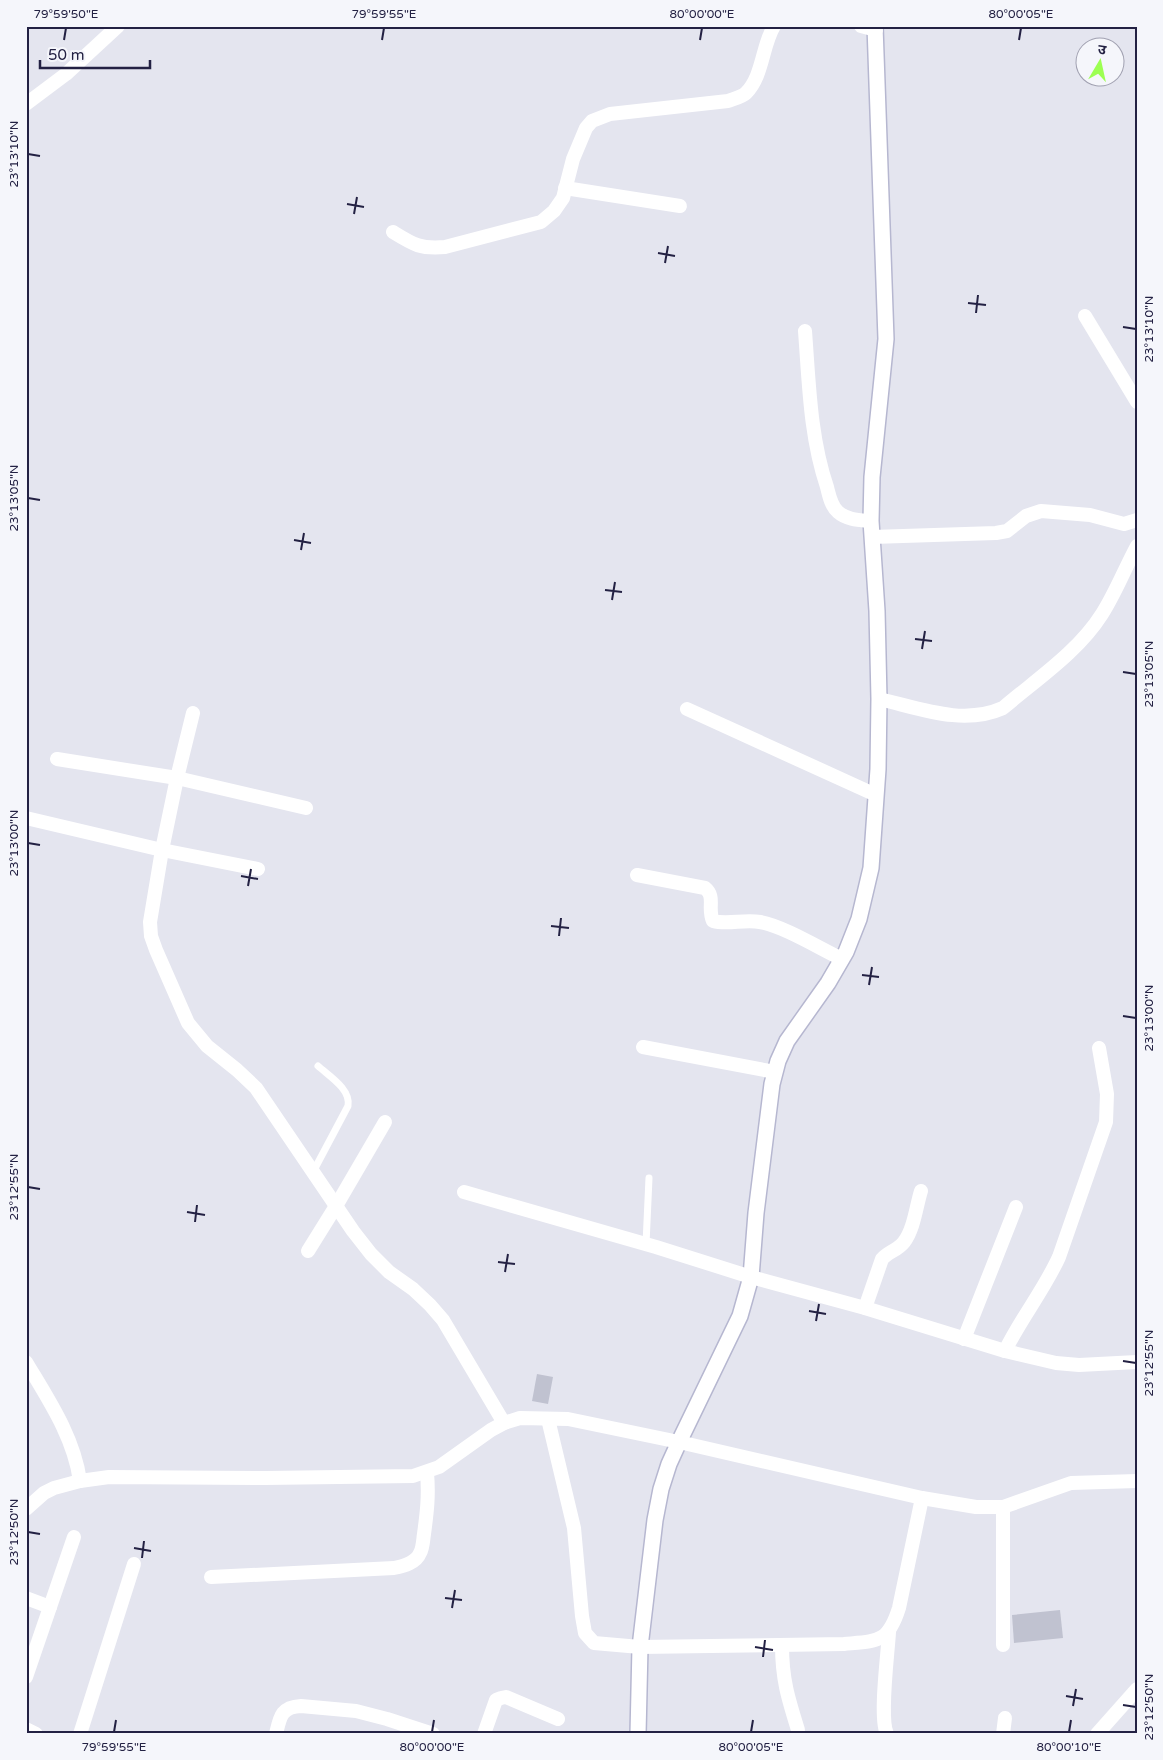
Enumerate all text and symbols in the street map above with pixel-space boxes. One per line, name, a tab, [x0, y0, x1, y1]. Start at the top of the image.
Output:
text: 79°59'50"E	[33, 7, 99, 21]
text: 79°59'55"E	[351, 7, 417, 21]
text: 80°00'00"E	[669, 7, 735, 21]
text: 80°00'05"E	[988, 7, 1054, 21]
scale bar	[40, 38, 150, 70]
north arrow	[1076, 38, 1126, 88]
text: उ	[1097, 41, 1108, 59]
text: 50 m	[48, 46, 85, 64]
text: 23°13'10"N	[7, 121, 21, 188]
text: 23°13'10"N	[1142, 296, 1156, 363]
text: 23°13'05"N	[7, 465, 21, 532]
text: 23°13'05"N	[1142, 641, 1156, 708]
text: 23°13'00"N	[7, 810, 21, 877]
text: 23°13'00"N	[1142, 985, 1156, 1052]
text: 23°12'55"N	[7, 1154, 21, 1221]
text: 23°12'55"N	[1142, 1330, 1156, 1397]
text: 23°12'50"N	[7, 1499, 21, 1566]
text: 23°12'50"N	[1142, 1674, 1156, 1741]
text: 79°59'55"E	[81, 1740, 147, 1754]
text: 80°00'00"E	[399, 1740, 465, 1754]
text: 80°00'05"E	[718, 1740, 784, 1754]
text: 80°00'10"E	[1036, 1740, 1102, 1754]

